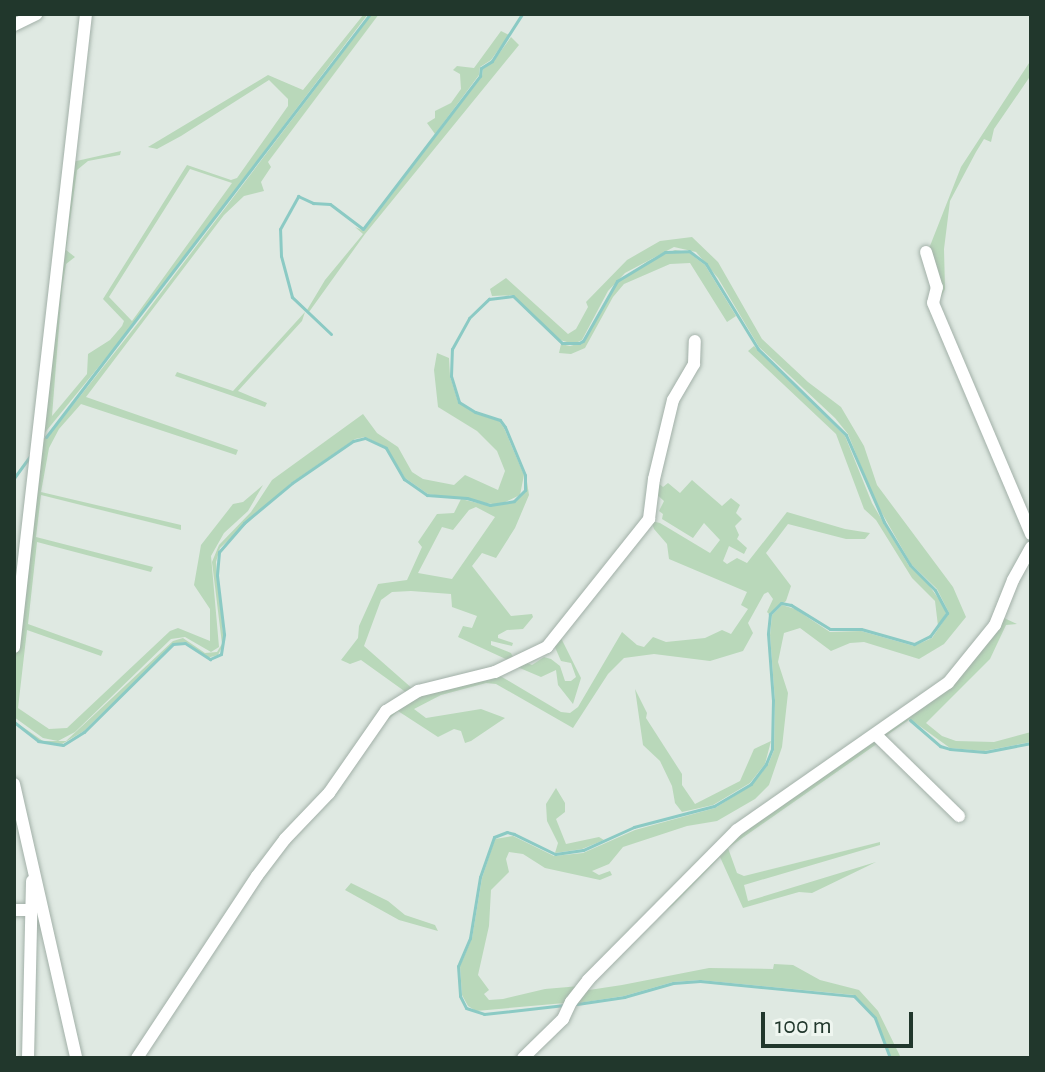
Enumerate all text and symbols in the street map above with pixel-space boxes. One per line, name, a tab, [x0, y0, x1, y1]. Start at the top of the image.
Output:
scale bar	[765, 996, 917, 1046]
text: 100 m	[775, 1014, 832, 1038]

